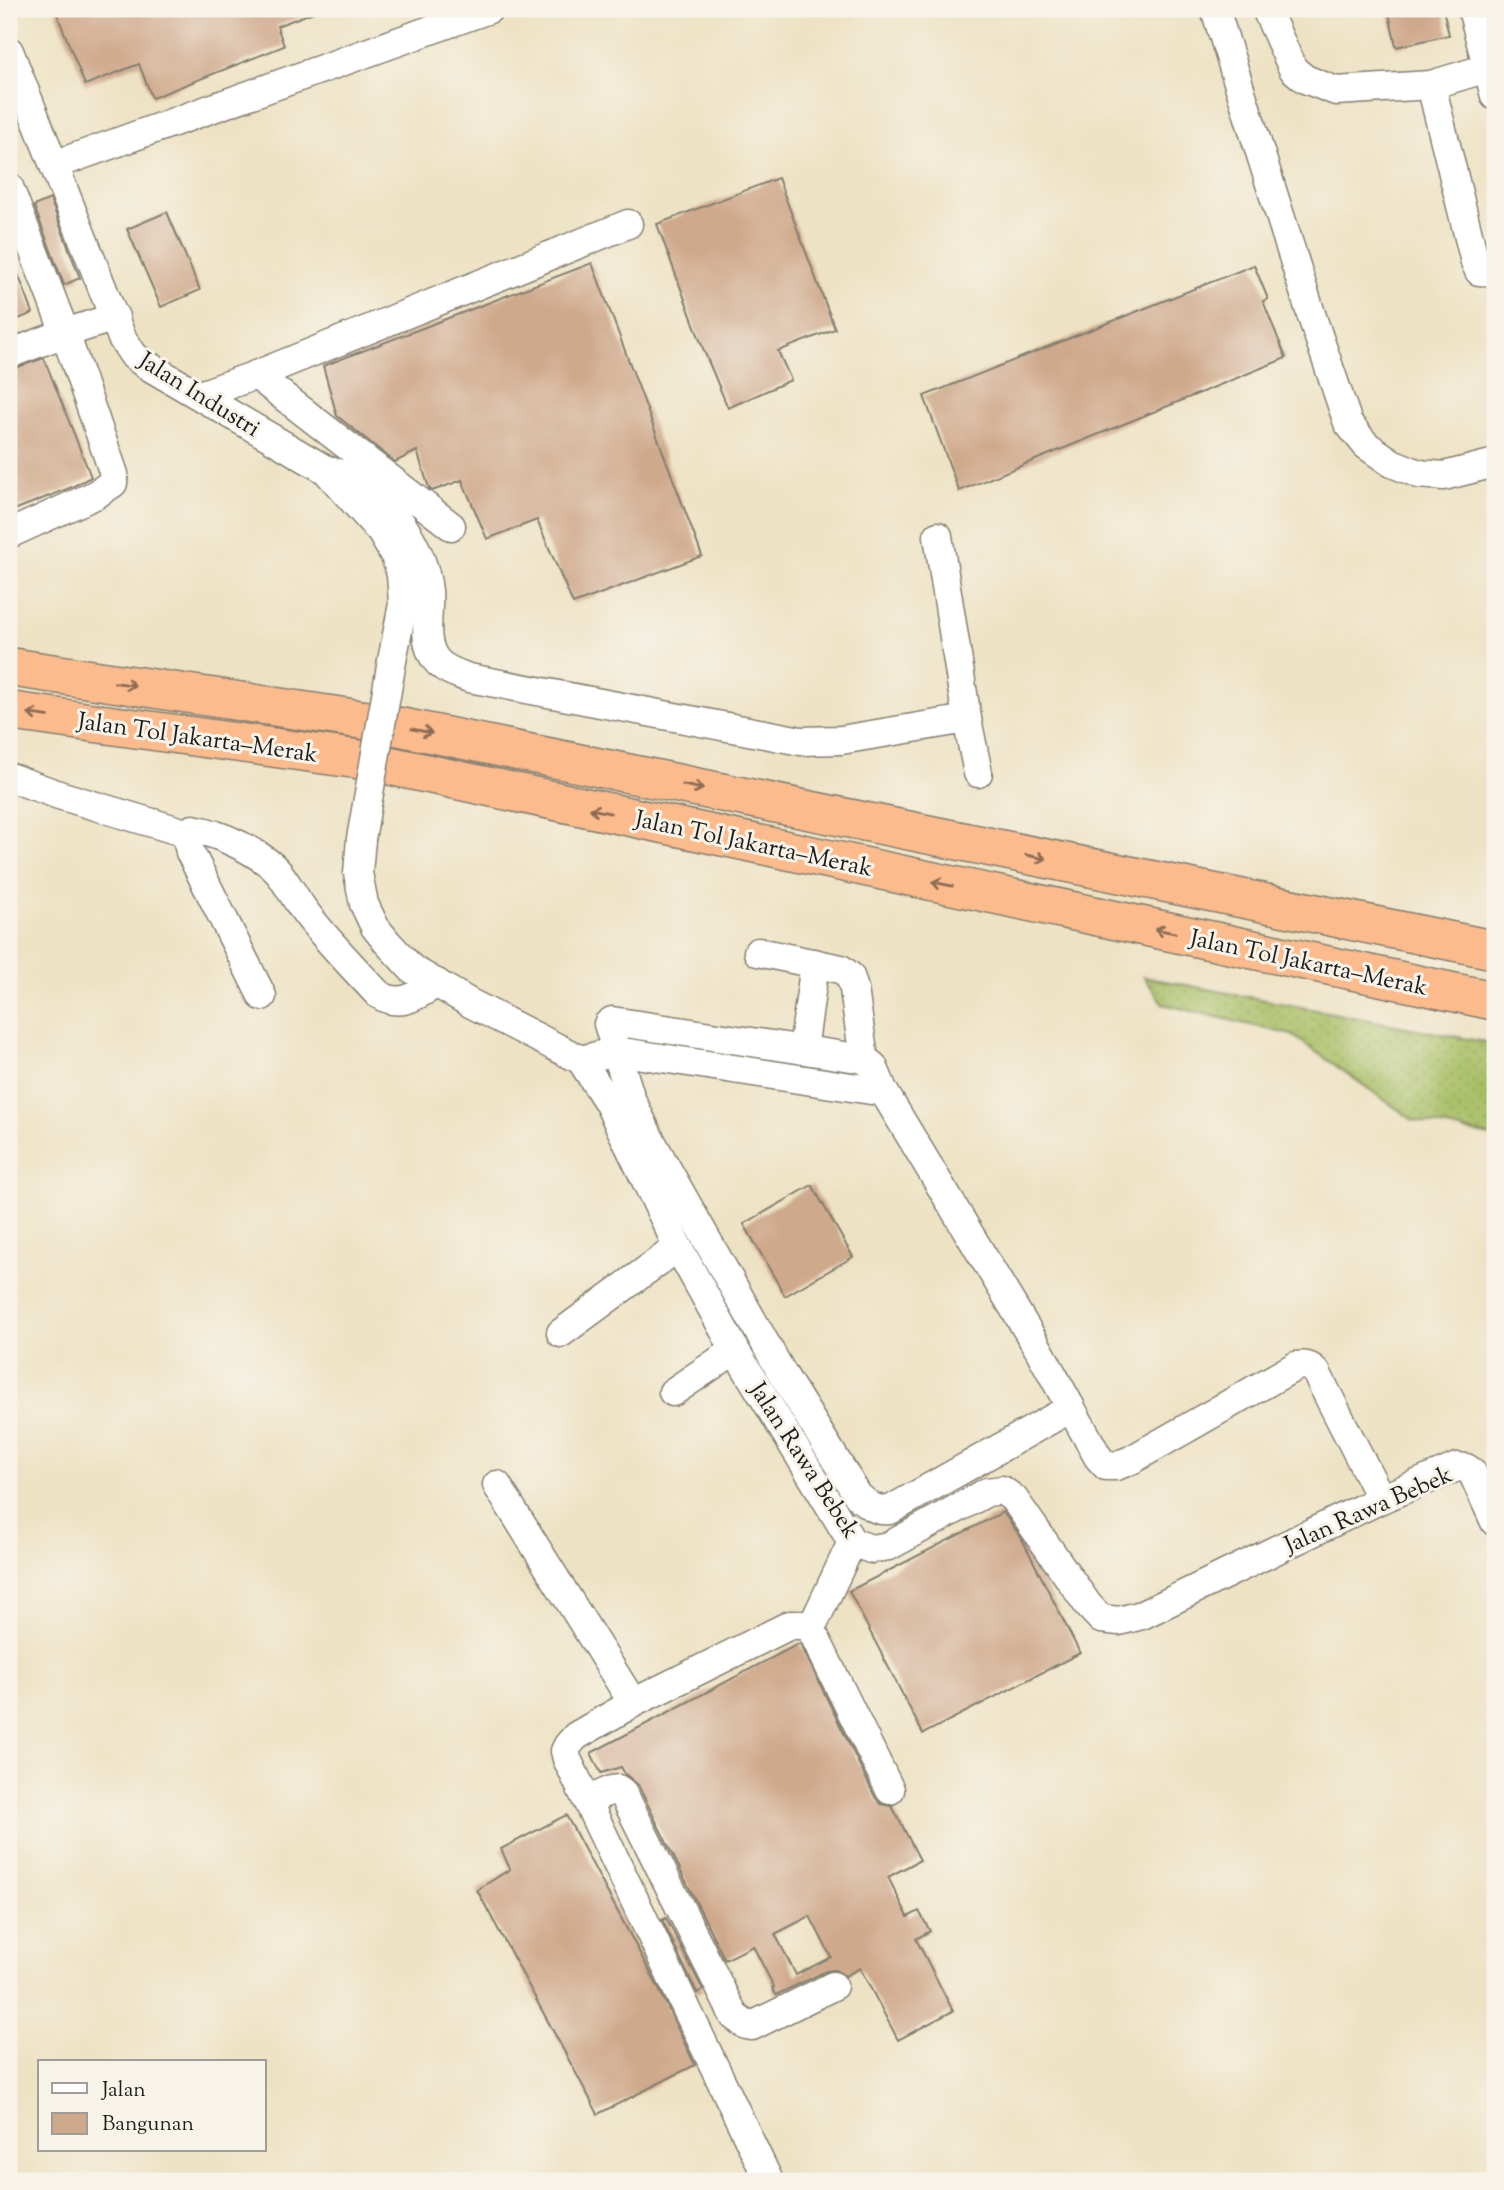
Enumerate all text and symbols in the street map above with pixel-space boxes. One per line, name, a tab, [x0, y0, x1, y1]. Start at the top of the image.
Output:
street label: Jalan Industri	[130, 344, 266, 447]
one-way arrow	[113, 678, 136, 691]
street label: Jalan Tol Jakarta–Merak	[74, 705, 320, 773]
one-way arrow	[27, 709, 50, 722]
one-way arrow	[410, 725, 433, 739]
one-way arrow	[681, 780, 704, 794]
one-way arrow	[589, 803, 612, 817]
street label: Jalan Tol Jakarta–Merak	[630, 803, 876, 887]
one-way arrow	[1024, 850, 1047, 864]
one-way arrow	[931, 876, 954, 890]
street label: Jalan Tol Jakarta–Merak	[1185, 922, 1431, 1006]
one-way arrow	[1154, 923, 1177, 937]
street label: Jalan Rawa Bebek	[739, 1374, 867, 1546]
street label: Jalan Rawa Bebek	[1278, 1459, 1458, 1564]
legend	[38, 2060, 266, 2152]
text: Jalan	[101, 2076, 146, 2106]
text: Bangunan	[102, 2110, 194, 2140]

